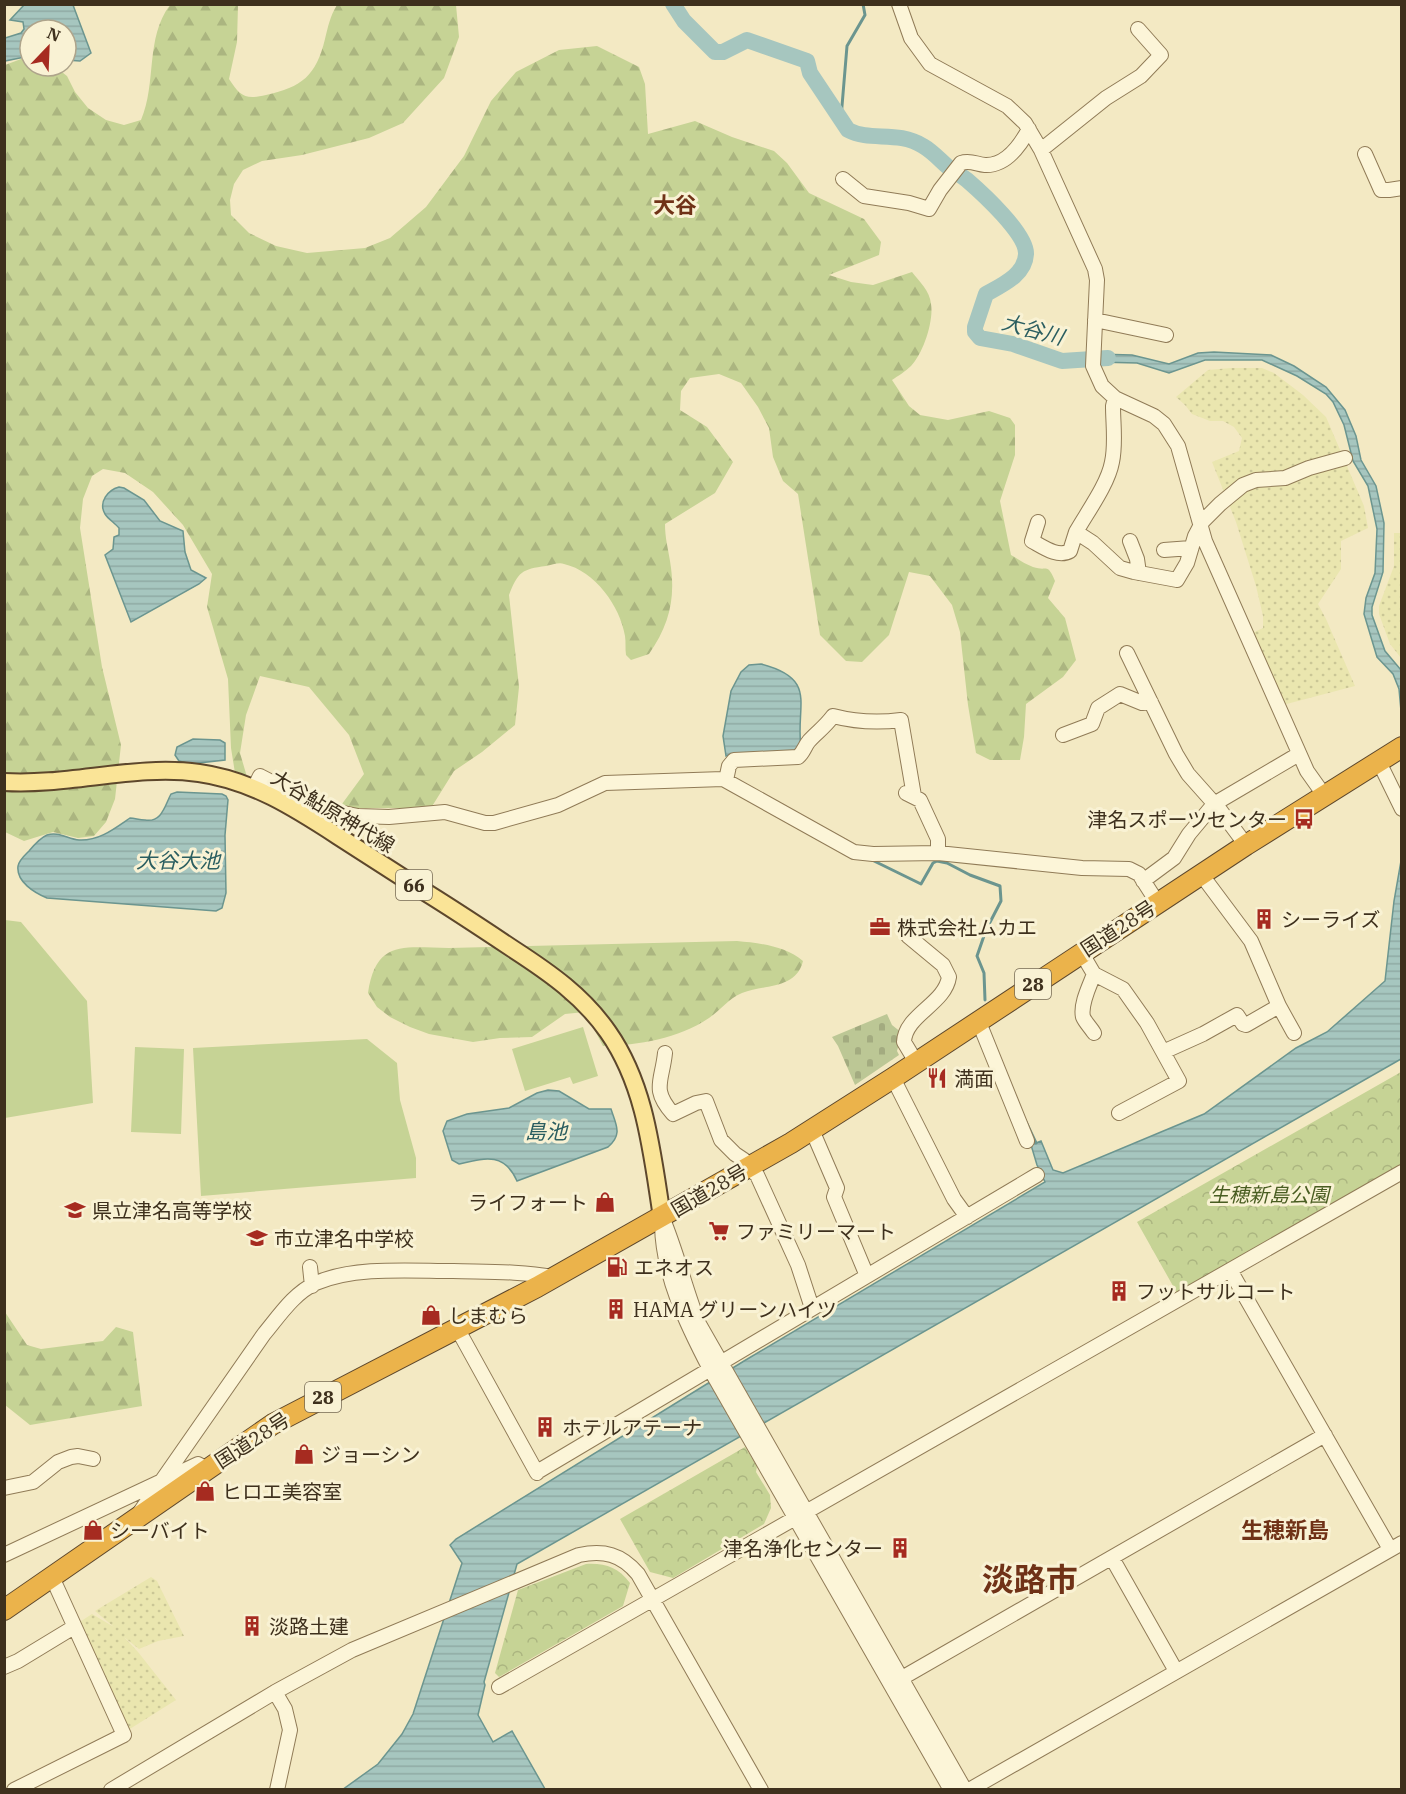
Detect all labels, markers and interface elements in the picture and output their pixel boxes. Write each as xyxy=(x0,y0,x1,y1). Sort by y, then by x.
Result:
north arrow xyxy=(18,18,78,78)
text: N xyxy=(44,23,64,46)
district label: 大谷 xyxy=(653,190,697,219)
water label: 大谷川 xyxy=(999,307,1069,351)
street label: 大谷鮎原神代線 xyxy=(266,763,400,859)
place label: 津名スポーツセンター xyxy=(1087,806,1287,833)
bus stop icon: 津名スポーツセンター xyxy=(1292,807,1316,831)
water label: 大谷大池 xyxy=(136,846,222,874)
road number: 66 xyxy=(396,870,432,900)
street label: 国道28号 xyxy=(1075,894,1161,962)
place label: シーライズ xyxy=(1281,906,1380,933)
building icon: シーライズ xyxy=(1252,907,1276,931)
place label: 株式会社ムカエ xyxy=(897,914,1037,941)
office icon: 株式会社ムカエ xyxy=(868,915,892,939)
road number: 28 xyxy=(1015,969,1051,999)
place label: 満面 xyxy=(954,1065,994,1092)
restaurant icon: 満面 xyxy=(925,1066,949,1090)
water label: 島池 xyxy=(525,1117,569,1145)
street label: 国道28号 xyxy=(666,1157,752,1223)
park label: 生穂新島公園 xyxy=(1209,1181,1332,1208)
place label: ライフォート xyxy=(468,1189,588,1216)
shop icon: ライフォート xyxy=(593,1190,617,1214)
place label: 県立津名高等学校 xyxy=(92,1197,252,1224)
school or university icon: 県立津名高等学校 xyxy=(63,1198,87,1222)
place label: ファミリーマート xyxy=(736,1218,896,1245)
supermarket icon: ファミリーマート xyxy=(707,1219,731,1243)
place label: 市立津名中学校 xyxy=(274,1225,414,1252)
school or university icon: 市立津名中学校 xyxy=(245,1226,269,1250)
place label: エネオス xyxy=(634,1254,714,1281)
fuel station icon: エネオス xyxy=(605,1255,629,1279)
place label: フットサルコート xyxy=(1136,1278,1296,1305)
building icon: フットサルコート xyxy=(1107,1279,1131,1303)
place label: HAMA グリーンハイツ xyxy=(633,1296,837,1323)
building icon: HAMA グリーンハイツ xyxy=(604,1297,628,1321)
place label: しまむら xyxy=(448,1302,528,1329)
shop icon: しまむら xyxy=(419,1303,443,1327)
road number: 28 xyxy=(305,1382,341,1412)
street label: 国道28号 xyxy=(209,1406,295,1474)
place label: ホテルアテーナ xyxy=(562,1414,702,1441)
building icon: ホテルアテーナ xyxy=(533,1415,557,1439)
place label: ジョーシン xyxy=(321,1441,421,1468)
shop icon: ジョーシン xyxy=(292,1442,316,1466)
place label: ヒロエ美容室 xyxy=(222,1478,342,1505)
shop icon: ヒロエ美容室 xyxy=(193,1479,217,1503)
district label: 生穂新島 xyxy=(1241,1515,1329,1544)
place label: シーバイト xyxy=(110,1517,210,1544)
shop icon: シーバイト xyxy=(81,1518,105,1542)
place label: 津名浄化センター xyxy=(723,1535,883,1562)
building icon: 津名浄化センター xyxy=(888,1536,912,1560)
district label: 淡路市 xyxy=(982,1558,1078,1600)
place label: 淡路土建 xyxy=(269,1613,349,1640)
building icon: 淡路土建 xyxy=(240,1614,264,1638)

